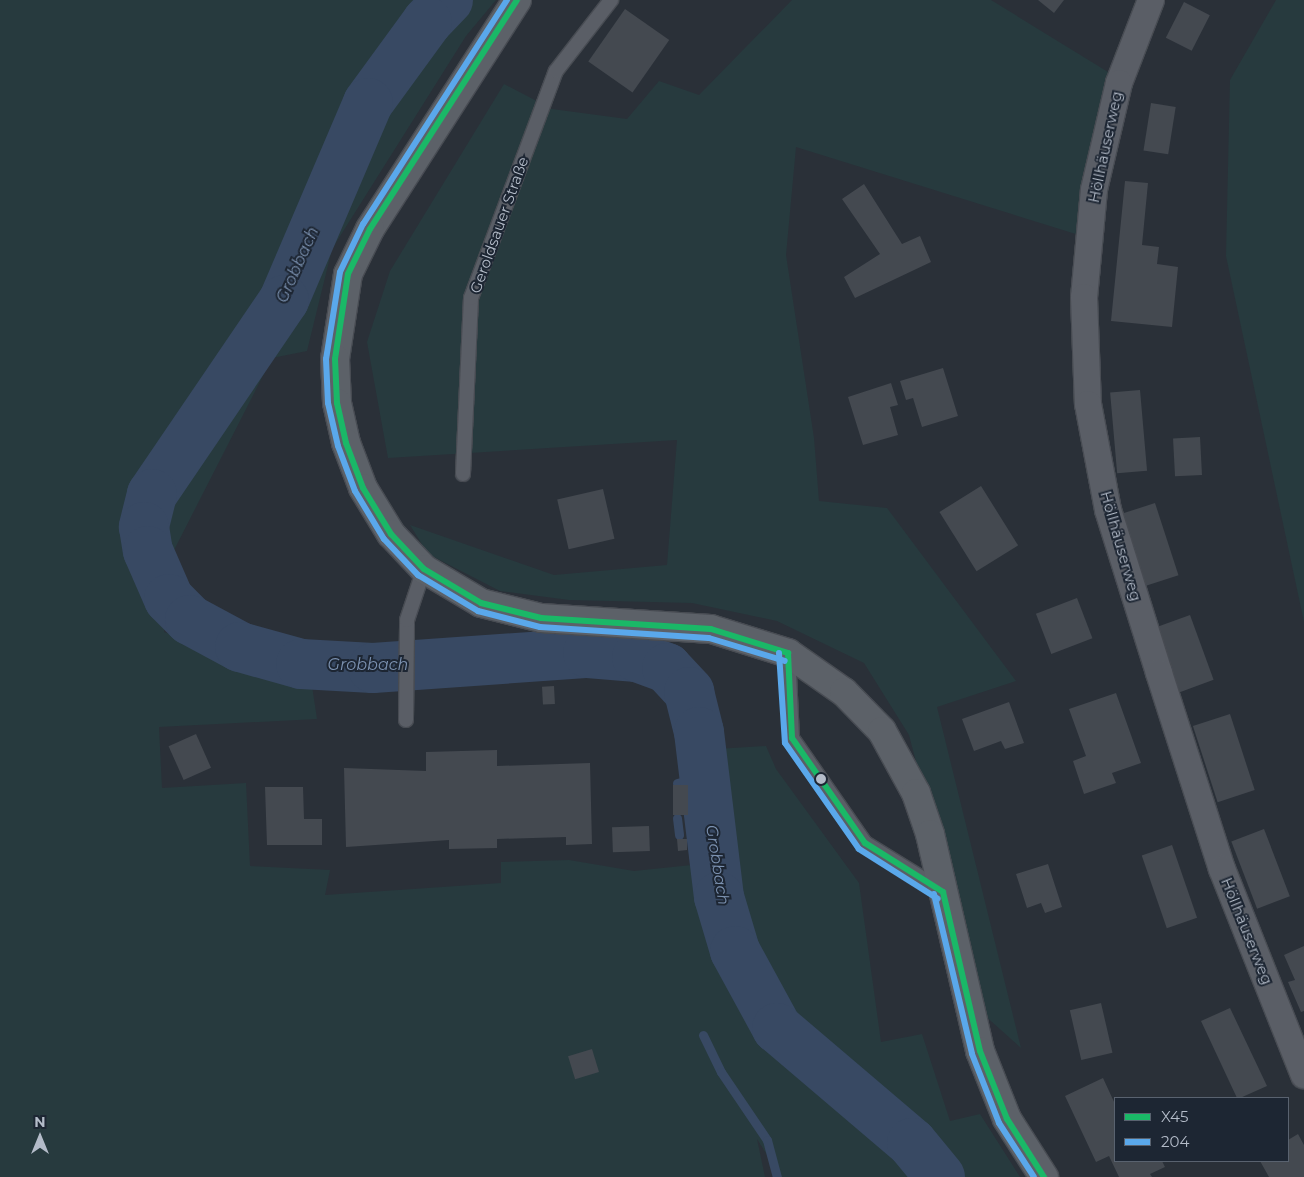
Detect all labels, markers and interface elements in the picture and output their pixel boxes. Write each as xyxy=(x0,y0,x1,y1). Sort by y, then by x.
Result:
street label: Höllhäuserweg xyxy=(1084,90,1126,204)
street label: Geroldsauer Straße xyxy=(466,154,532,296)
water label: Grobbach xyxy=(273,224,323,306)
street label: Höllhäuserweg xyxy=(1097,489,1145,603)
water label: Grobbach xyxy=(328,655,408,675)
unlabelled marker xyxy=(816,774,826,784)
water label: Grobbach xyxy=(701,824,733,906)
street label: Höllhäuserweg xyxy=(1217,875,1277,987)
legend xyxy=(1114,1097,1289,1162)
text: X45 xyxy=(1161,1107,1188,1126)
north arrow xyxy=(15,1112,65,1162)
text: N xyxy=(34,1113,46,1131)
text: 204 xyxy=(1161,1132,1189,1151)

